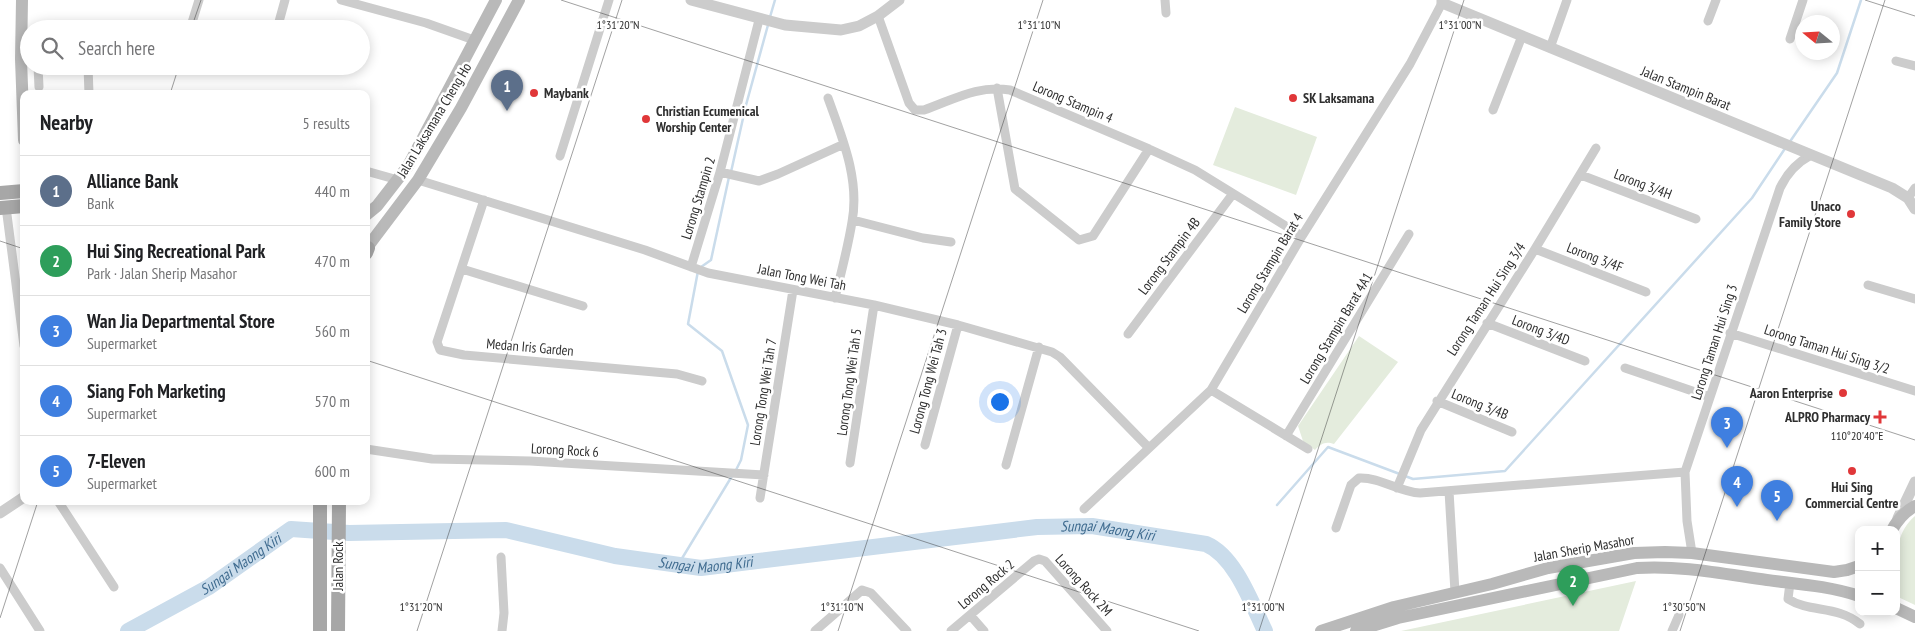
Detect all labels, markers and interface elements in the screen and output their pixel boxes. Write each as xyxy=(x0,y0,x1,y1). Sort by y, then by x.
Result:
north arrow xyxy=(1795,15,1840,60)
text: 1°31'20"N xyxy=(596,17,640,32)
text: 1°31'10"N xyxy=(1017,17,1061,32)
text: 1°31'00"N xyxy=(1438,17,1482,32)
search box xyxy=(20,20,370,75)
icon: search xyxy=(38,34,66,62)
text: Search here xyxy=(78,36,155,60)
street label: Jalan Laksamana Cheng Ho xyxy=(392,59,475,181)
street label: Jalan Stampin Barat xyxy=(1638,61,1734,114)
pin: 1 xyxy=(491,70,523,111)
street label: Lorong Stampin 4 xyxy=(1030,77,1116,127)
place label: Maybank xyxy=(544,84,589,102)
marker: Maybank xyxy=(528,87,540,99)
place label: SK Laksamana xyxy=(1303,89,1374,107)
marker: SK Laksamana xyxy=(1287,92,1299,104)
place label: Christian Ecumenical Worship Center xyxy=(655,102,760,136)
text: Nearby xyxy=(40,109,93,136)
text: 5 results xyxy=(303,113,350,133)
marker: Christian Ecumenical Worship Center xyxy=(640,113,652,125)
street label: Lorong Stampin 2 xyxy=(677,155,719,241)
street label: Lorong 3/4H xyxy=(1612,165,1674,203)
text: Alliance Bank xyxy=(87,169,178,193)
text: 1 xyxy=(52,181,60,201)
text: 440 m xyxy=(315,181,350,201)
text: Bank xyxy=(87,193,114,213)
place label: Unaco Family Store xyxy=(1779,197,1841,231)
marker: Unaco Family Store xyxy=(1845,208,1857,220)
street label: Lorong Stampin Barat 4 xyxy=(1233,209,1307,316)
street label: Lorong Stampin 4B xyxy=(1134,214,1204,298)
street label: Lorong 3/4F xyxy=(1564,238,1626,276)
text: Hui Sing Recreational Park xyxy=(87,239,265,263)
street label: Lorong Taman Hui Sing 3/4 xyxy=(1443,239,1530,359)
text: 2 xyxy=(52,251,60,271)
text: 470 m xyxy=(315,251,350,271)
street label: Jalan Tong Wei Tah xyxy=(755,259,848,294)
text: Park · Jalan Sherip Masahor xyxy=(87,263,237,283)
street label: Lorong Stampin Barat 4A1 xyxy=(1296,269,1376,387)
street label: Lorong Taman Hui Sing 3 xyxy=(1687,282,1741,402)
text: Wan Jia Departmental Store xyxy=(87,309,275,333)
street label: Lorong 3/4D xyxy=(1510,311,1572,349)
street label: Lorong Taman Hui Sing 3/2 xyxy=(1762,320,1892,378)
text: 3 xyxy=(52,321,60,341)
text: 560 m xyxy=(315,321,350,341)
street label: Lorong Tong Wei Tah 3 xyxy=(905,326,951,436)
street label: Lorong Tong Wei Tah 5 xyxy=(833,327,865,437)
text: Supermarket xyxy=(87,333,157,353)
street label: Medan Iris Garden xyxy=(486,334,574,360)
street label: Lorong Tong Wei Tah 7 xyxy=(746,337,780,447)
text: Siang Foh Marketing xyxy=(87,379,226,403)
street label: Lorong 3/4B xyxy=(1449,384,1511,424)
place label: Aaron Enterprise xyxy=(1749,384,1833,402)
marker: Aaron Enterprise xyxy=(1837,387,1849,399)
your location xyxy=(987,389,1013,415)
text: 4 xyxy=(52,391,60,411)
text: 570 m xyxy=(315,391,350,411)
text: Supermarket xyxy=(87,403,157,423)
pin: 3 xyxy=(1711,407,1743,448)
place label: ALPRO Pharmacy xyxy=(1784,408,1870,426)
marker: ALPRO Pharmacy xyxy=(1874,411,1886,423)
text: 110°20'40"E xyxy=(1831,428,1883,443)
street label: Lorong Rock 6 xyxy=(531,439,599,461)
text: 7-Eleven xyxy=(87,449,146,473)
text: 5 xyxy=(52,461,60,481)
text: 600 m xyxy=(315,461,350,481)
marker: Hui Sing Commercial Centre xyxy=(1846,465,1858,477)
pin: 4 xyxy=(1721,466,1753,507)
text: Supermarket xyxy=(87,473,157,493)
place label: Hui Sing Commercial Centre xyxy=(1805,478,1899,512)
pin: 5 xyxy=(1761,480,1793,521)
water label: Sungai Maong Kiri xyxy=(1060,516,1158,545)
map controls xyxy=(1855,526,1900,616)
button: + xyxy=(1855,526,1900,571)
water label: Sungai Maong Kiri xyxy=(197,528,286,599)
street label: Jalan Sherip Masahor xyxy=(1531,530,1636,566)
street label: Jalan Rock xyxy=(329,541,347,592)
street label: Lorong Rock 2M xyxy=(1052,550,1116,620)
water label: Sungai Maong Kiri xyxy=(657,552,755,577)
street label: Lorong Rock 2 xyxy=(954,555,1018,613)
pin: 2 xyxy=(1557,565,1589,606)
button: − xyxy=(1855,571,1900,616)
text: 1°31'20"N xyxy=(399,599,443,614)
text: 1°31'10"N xyxy=(820,599,864,614)
text: 1°31'00"N xyxy=(1241,599,1285,614)
text: 1°30'50"N xyxy=(1662,599,1706,614)

